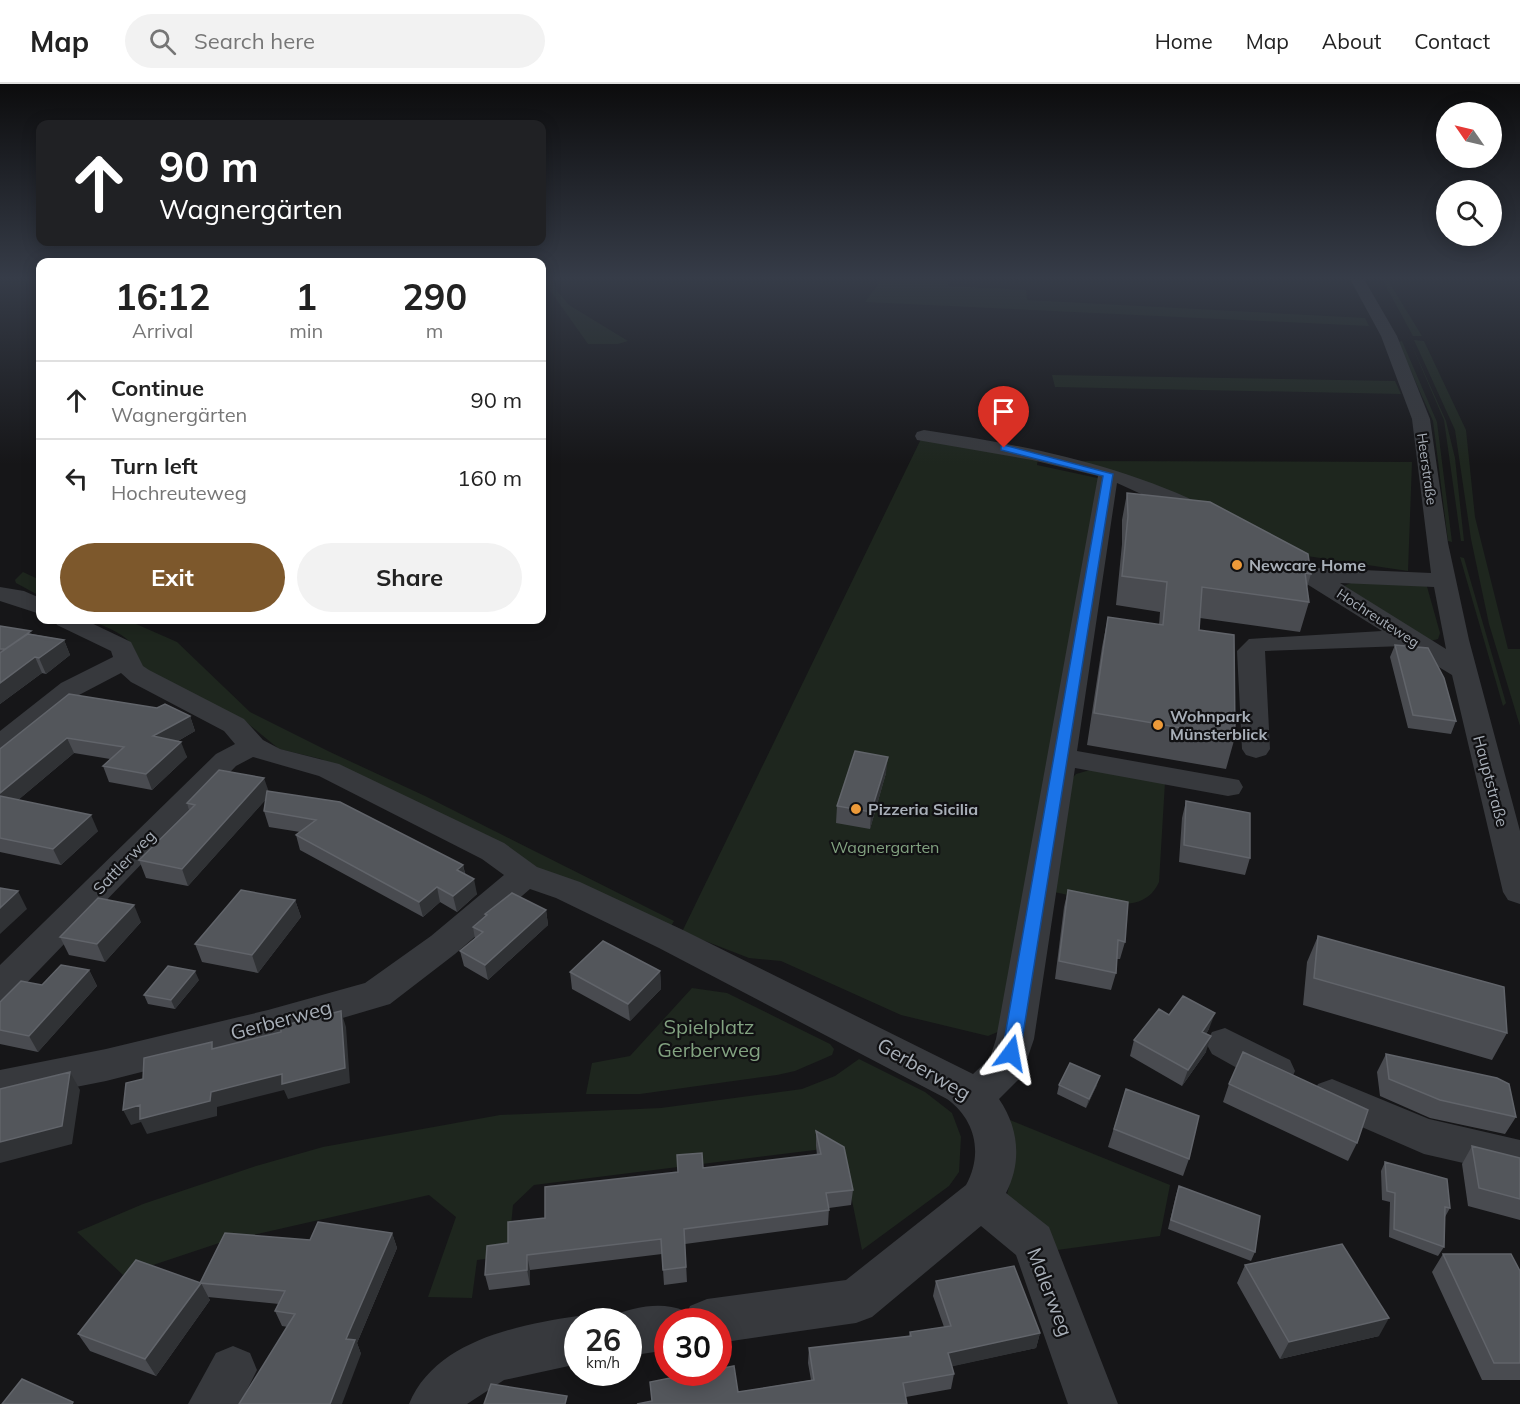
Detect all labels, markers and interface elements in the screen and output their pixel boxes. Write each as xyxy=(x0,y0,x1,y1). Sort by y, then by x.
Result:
search box xyxy=(125,14,545,68)
text: Map xyxy=(30,24,89,59)
icon: search xyxy=(146,25,179,58)
text: Search here xyxy=(194,27,315,55)
text: Home xyxy=(1155,28,1213,54)
text: Map xyxy=(1246,28,1289,54)
text: About xyxy=(1322,28,1381,54)
text: Contact xyxy=(1414,28,1490,54)
north arrow xyxy=(1436,102,1502,168)
map controls xyxy=(1436,102,1502,246)
text: 90 m xyxy=(159,140,259,193)
icon: ahead xyxy=(60,144,138,222)
button: search xyxy=(1436,180,1502,246)
text: Wagnergärten xyxy=(159,192,343,226)
text: 16:12 xyxy=(115,274,210,319)
text: 1 xyxy=(295,274,317,319)
text: 290 xyxy=(402,274,467,319)
text: Arrival xyxy=(132,318,193,343)
text: min xyxy=(289,318,323,343)
text: m xyxy=(426,318,443,343)
text: Continue xyxy=(111,374,204,402)
icon: ahead xyxy=(60,384,93,417)
text: 90 m xyxy=(471,386,522,414)
pin xyxy=(978,386,1029,448)
icon: arrive xyxy=(987,395,1020,428)
text: Wagnergärten xyxy=(111,402,247,427)
street label: Heerstraße xyxy=(1413,432,1441,506)
text: Turn left xyxy=(111,452,198,480)
icon: left xyxy=(60,462,93,495)
text: 160 m xyxy=(457,464,522,492)
text: Hochreuteweg xyxy=(111,480,247,505)
button: Exit xyxy=(60,543,285,612)
button: Share xyxy=(297,543,522,612)
place label: Newcare Home xyxy=(1249,555,1366,575)
marker: Newcare Home xyxy=(1230,558,1244,572)
street label: Hochreuteweg xyxy=(1333,585,1423,651)
place label: Wohnpark Münsterblick xyxy=(1170,706,1268,744)
marker: Wohnpark Münsterblick xyxy=(1151,718,1165,732)
street label: Hauptstraße xyxy=(1469,733,1513,829)
place label: Pizzeria Sicilia xyxy=(868,799,978,819)
marker: Pizzeria Sicilia xyxy=(849,802,863,816)
street label: Sattlerweg xyxy=(88,826,160,898)
park label: Wagnergarten xyxy=(831,837,940,857)
street label: Gerberweg xyxy=(228,994,334,1045)
park label: Spielplatz Gerberweg xyxy=(657,1014,761,1062)
position arrow xyxy=(979,1021,1043,1085)
street label: Gerberweg xyxy=(873,1032,975,1105)
street label: Malerweg xyxy=(1022,1244,1079,1340)
speed limit sign: 30 xyxy=(654,1308,732,1386)
text: 26 xyxy=(585,1321,621,1359)
text: km/h xyxy=(586,1353,620,1372)

